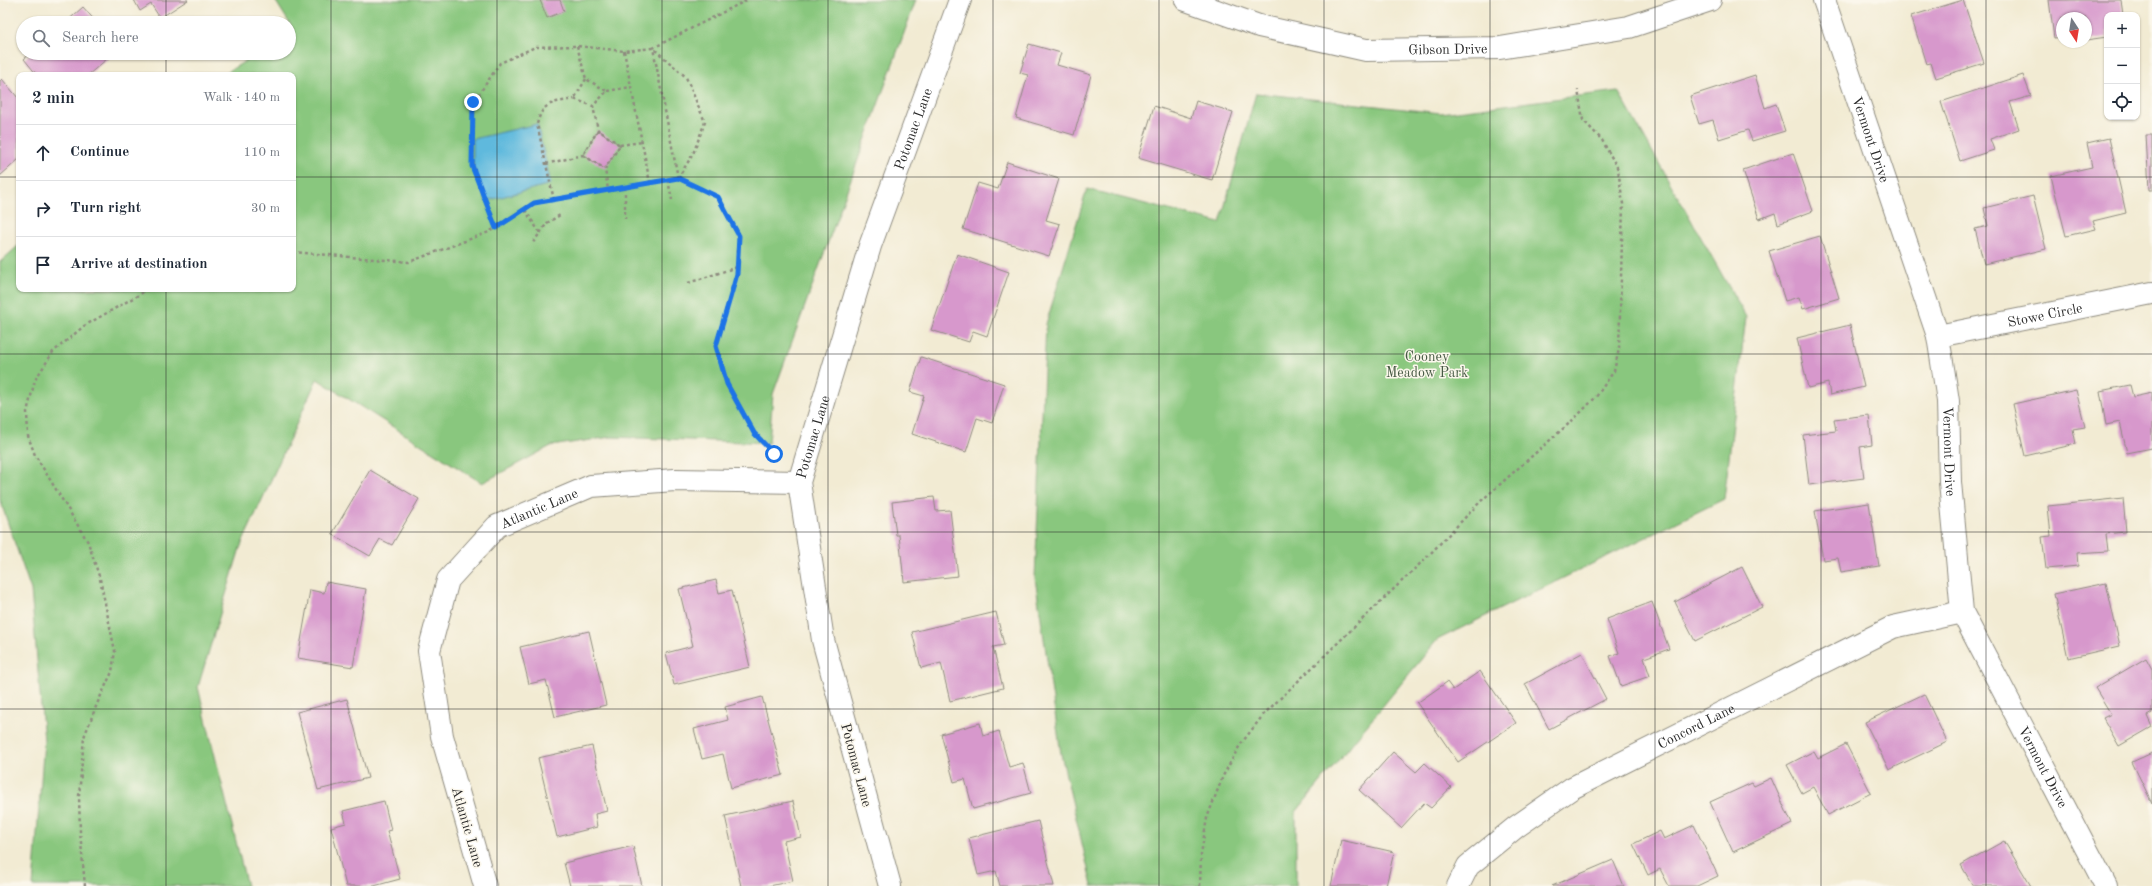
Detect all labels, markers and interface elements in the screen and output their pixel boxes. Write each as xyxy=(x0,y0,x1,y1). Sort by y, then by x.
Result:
north arrow xyxy=(2056,12,2092,48)
map controls xyxy=(2104,12,2140,120)
button: + xyxy=(2104,12,2140,48)
search box xyxy=(16,16,296,60)
icon: search xyxy=(30,27,52,49)
text: Search here xyxy=(62,31,139,46)
street label: Gibson Drive xyxy=(1408,42,1488,57)
button: − xyxy=(2104,48,2140,84)
button: locate xyxy=(2104,84,2140,120)
street label: Potomac Lane xyxy=(892,86,935,172)
text: 2 min xyxy=(32,90,75,107)
text: Walk · 140 m xyxy=(203,91,280,104)
route end xyxy=(464,93,482,111)
street label: Vermont Drive xyxy=(1849,95,1891,184)
icon: ahead xyxy=(32,142,54,164)
text: Continue xyxy=(70,145,129,160)
text: 110 m xyxy=(243,146,280,159)
icon: right xyxy=(32,198,54,220)
text: Turn right xyxy=(70,201,141,216)
text: 30 m xyxy=(251,202,280,215)
icon: arrive xyxy=(32,254,54,276)
text: Arrive at destination xyxy=(70,257,208,272)
street label: Stowe Circle xyxy=(2006,301,2084,330)
park label: Cooney Meadow Park xyxy=(1386,350,1468,380)
street label: Potomac Lane xyxy=(794,394,833,480)
street label: Vermont Drive xyxy=(1940,406,1957,497)
route start xyxy=(765,445,783,463)
street label: Atlantic Lane xyxy=(498,486,580,532)
street label: Concord Lane xyxy=(1655,702,1737,752)
street label: Potomac Lane xyxy=(838,722,874,809)
street label: Vermont Drive xyxy=(2015,724,2070,810)
street label: Atlantic Lane xyxy=(449,786,485,869)

